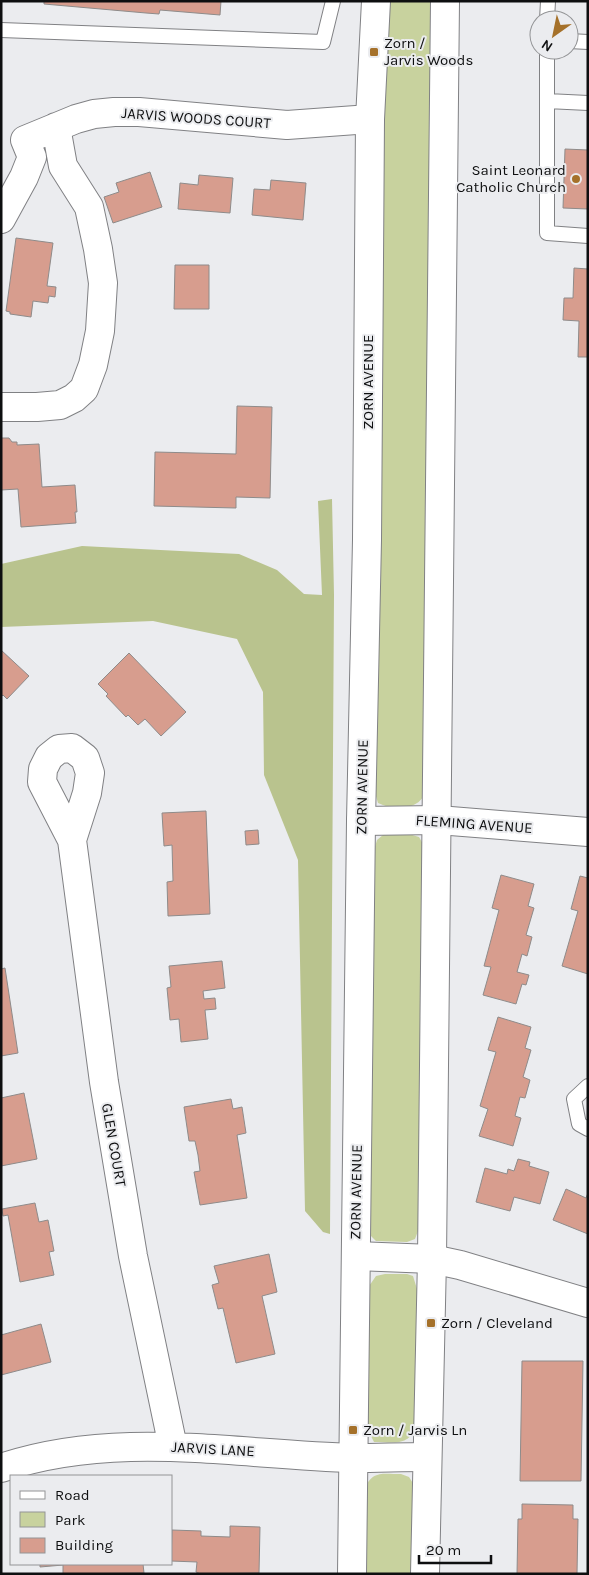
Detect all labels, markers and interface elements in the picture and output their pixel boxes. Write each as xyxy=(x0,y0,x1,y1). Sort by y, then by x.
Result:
north arrow xyxy=(529,10,579,60)
place label: Zorn / Jarvis Woods xyxy=(384,34,473,69)
text: N xyxy=(538,36,556,55)
marker: Zorn / Jarvis Woods xyxy=(368,46,380,58)
street label: JARVIS WOODS COURT xyxy=(121,104,272,132)
place label: Saint Leonard Catholic Church xyxy=(456,161,566,196)
marker: Saint Leonard Catholic Church xyxy=(570,173,582,185)
street label: ZORN AVENUE xyxy=(359,334,377,430)
street label: ZORN AVENUE xyxy=(352,739,372,835)
street label: FLEMING AVENUE xyxy=(415,811,533,837)
street label: GLEN COURT xyxy=(98,1102,130,1189)
street label: ZORN AVENUE xyxy=(346,1144,366,1240)
place label: Zorn / Cleveland xyxy=(441,1314,553,1332)
marker: Zorn / Cleveland xyxy=(425,1317,437,1329)
place label: Zorn / Jarvis Ln xyxy=(363,1421,467,1439)
marker: Zorn / Jarvis Ln xyxy=(347,1424,359,1436)
street label: JARVIS LANE xyxy=(171,1438,255,1460)
legend xyxy=(10,1475,172,1565)
text: Road xyxy=(55,1486,90,1504)
text: Park xyxy=(55,1511,85,1529)
scale bar xyxy=(419,1532,492,1564)
text: Building xyxy=(55,1536,113,1554)
text: 20 m xyxy=(426,1541,461,1559)

